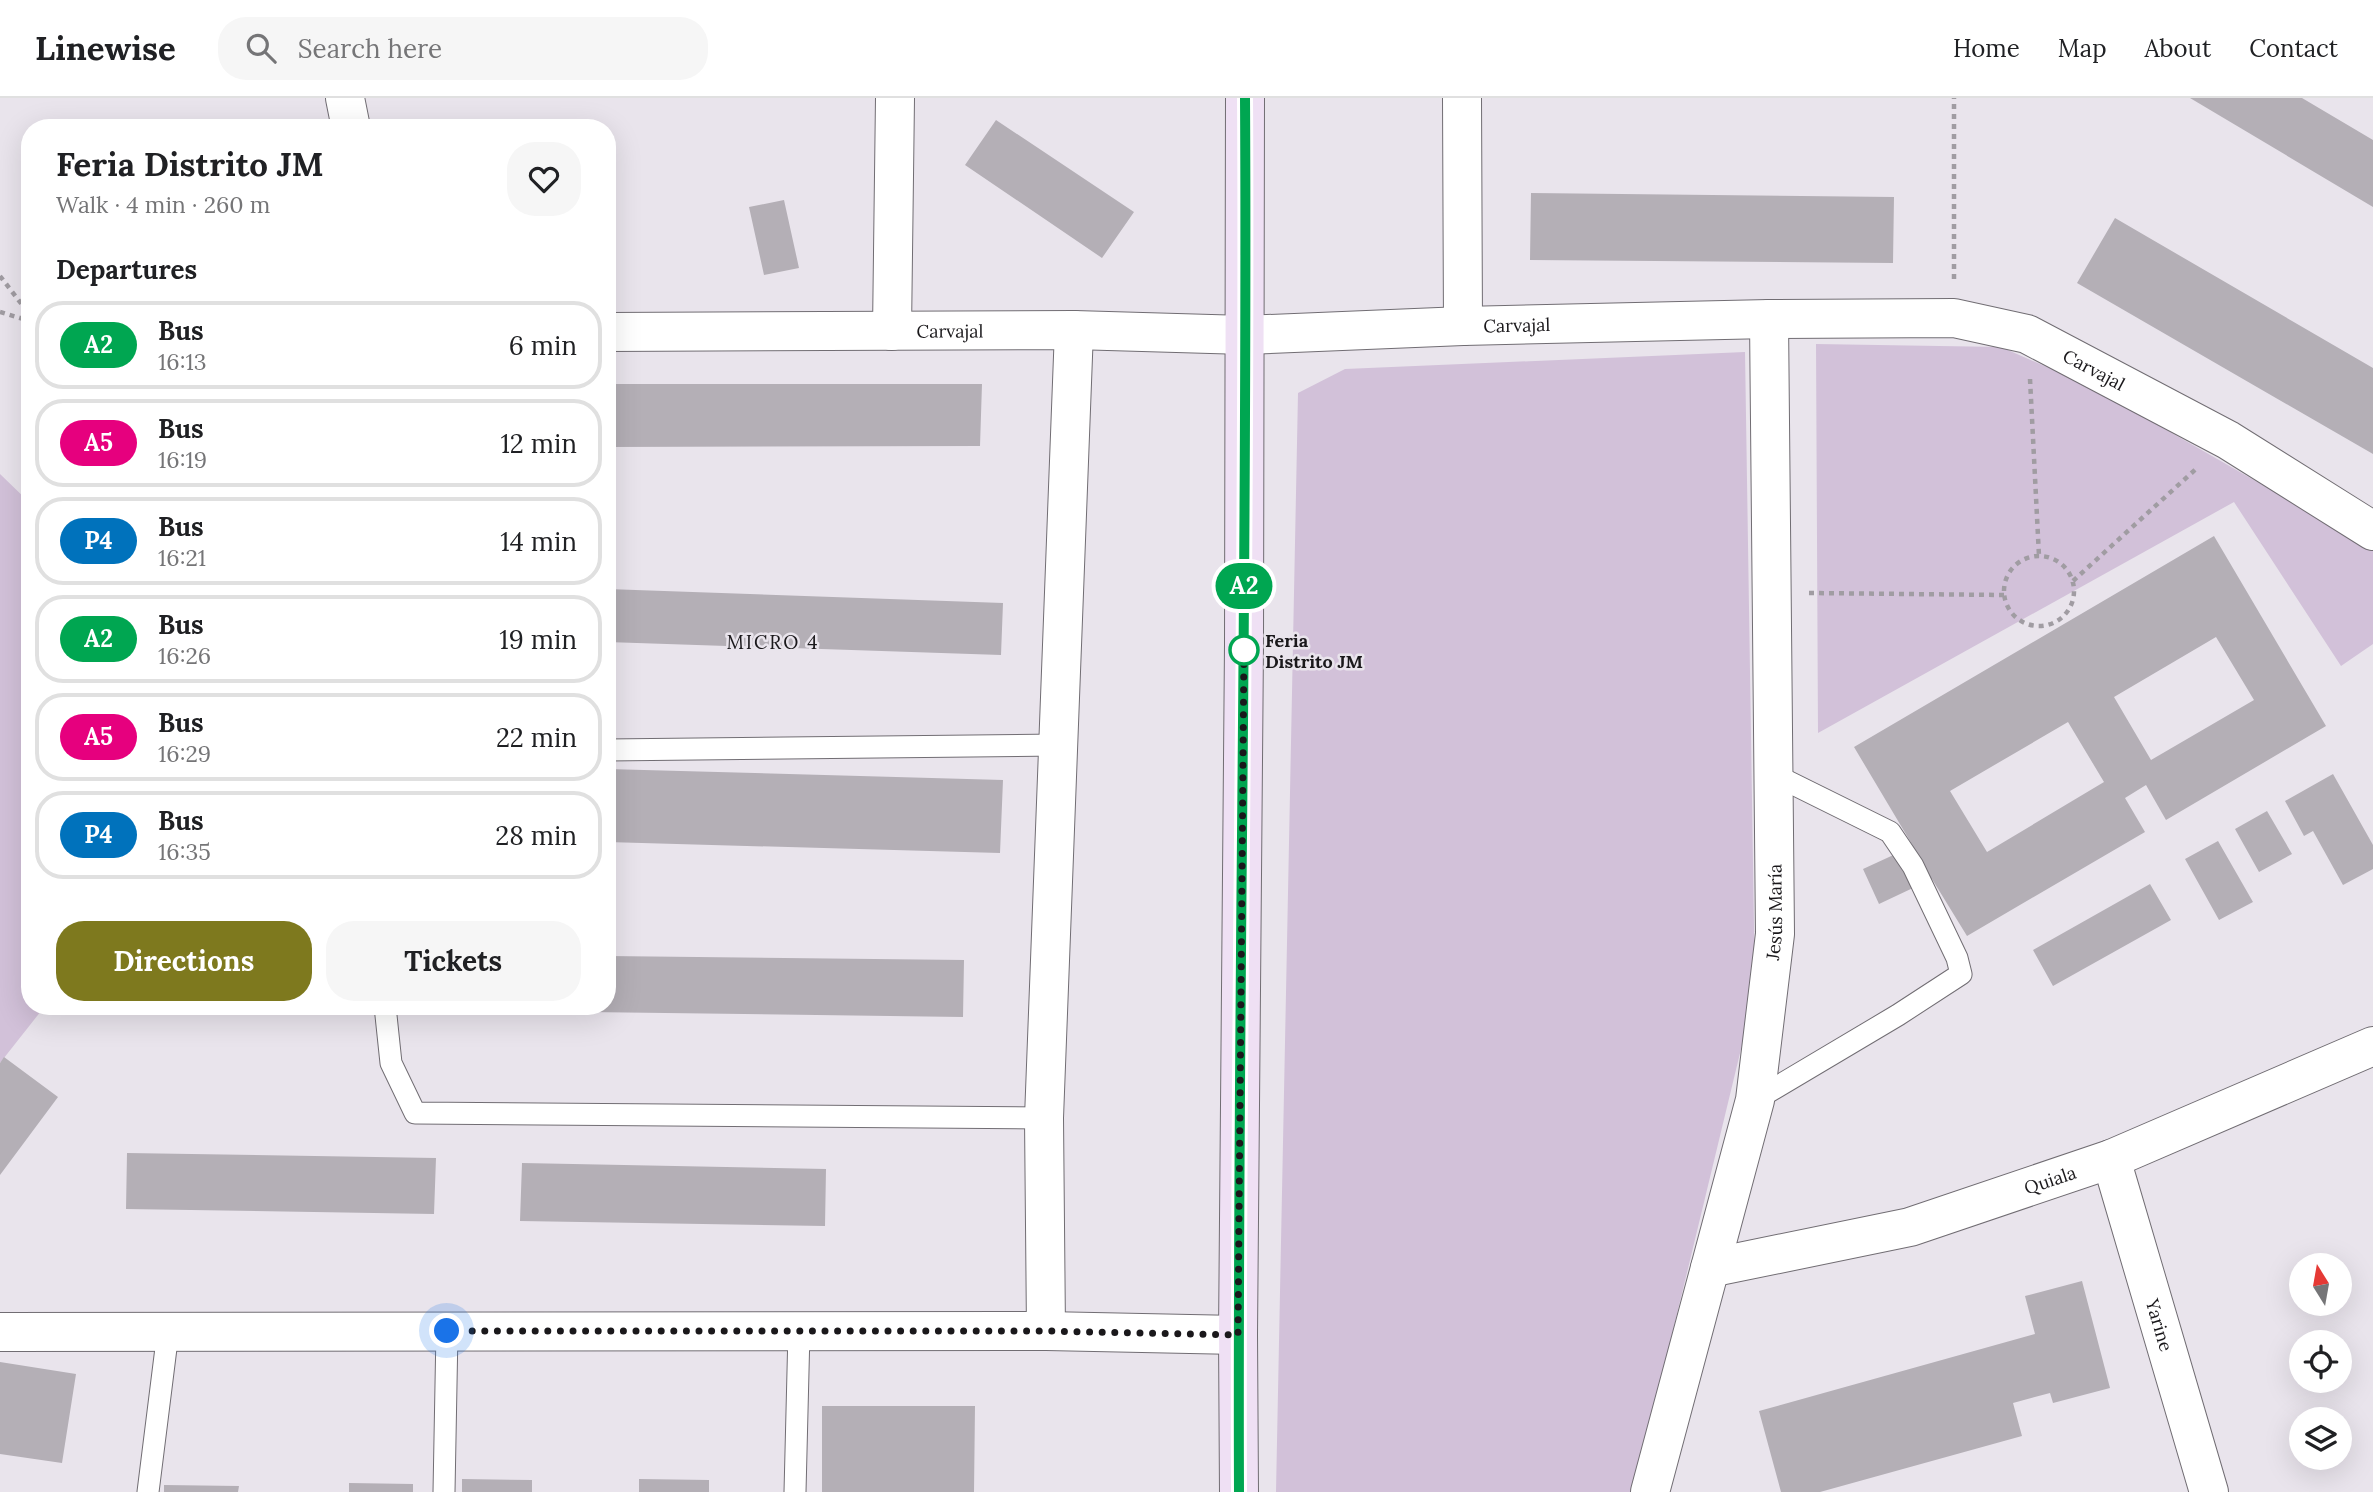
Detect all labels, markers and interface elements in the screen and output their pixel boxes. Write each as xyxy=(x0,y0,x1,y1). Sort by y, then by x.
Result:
search box xyxy=(218,17,708,80)
text: Linewise xyxy=(35,27,176,69)
icon: search xyxy=(242,29,280,67)
text: Search here xyxy=(298,32,442,65)
text: Home xyxy=(1953,33,2020,64)
text: Map xyxy=(2058,33,2107,64)
text: About xyxy=(2145,33,2211,64)
text: Contact xyxy=(2249,33,2338,64)
button: heart xyxy=(507,142,581,216)
text: Feria Distrito JM xyxy=(56,143,324,185)
text: Walk · 4 min · 260 m xyxy=(56,190,270,219)
text: Departures xyxy=(56,253,197,286)
street label: Carvajal xyxy=(1483,313,1551,337)
text: Bus xyxy=(158,314,204,347)
street label: Carvajal xyxy=(916,319,984,342)
text: A2 xyxy=(84,329,113,360)
text: 6 min xyxy=(509,329,577,362)
street label: Carvajal xyxy=(2059,344,2129,395)
text: 16:13 xyxy=(158,347,207,376)
text: Bus xyxy=(158,412,204,445)
text: A5 xyxy=(84,427,113,458)
text: 12 min xyxy=(500,427,577,460)
text: 16:19 xyxy=(158,445,207,474)
text: Bus xyxy=(158,510,204,543)
text: P4 xyxy=(84,525,113,556)
text: 14 min xyxy=(500,525,577,558)
text: 16:21 xyxy=(158,543,206,572)
line badge: A2 xyxy=(1212,563,1276,609)
text: A2 xyxy=(1229,570,1259,601)
text: Bus xyxy=(158,608,204,641)
text: A2 xyxy=(84,623,113,654)
text: 19 min xyxy=(499,623,577,656)
place label: Feria Distrito JM xyxy=(1265,629,1363,673)
district label: MICRO 4 xyxy=(726,630,820,654)
marker: Feria Distrito JM xyxy=(1229,635,1259,665)
text: 16:26 xyxy=(158,641,211,670)
text: Bus xyxy=(158,706,204,739)
text: A5 xyxy=(84,721,113,752)
text: 22 min xyxy=(496,721,577,754)
text: 16:29 xyxy=(158,739,211,768)
text: Bus xyxy=(158,804,204,837)
text: P4 xyxy=(84,819,113,850)
text: 28 min xyxy=(495,819,577,852)
text: 16:35 xyxy=(158,837,211,866)
street label: Jesús María xyxy=(1760,864,1787,962)
button: Directions xyxy=(56,921,312,1001)
button: Tickets xyxy=(326,921,581,1001)
street label: Quiala xyxy=(2021,1160,2079,1199)
north arrow xyxy=(2289,1253,2352,1316)
map controls xyxy=(2289,1253,2352,1470)
street label: Yarine xyxy=(2141,1295,2178,1354)
your location xyxy=(429,1313,464,1348)
button: locate xyxy=(2289,1330,2352,1393)
button: layers xyxy=(2289,1407,2352,1470)

